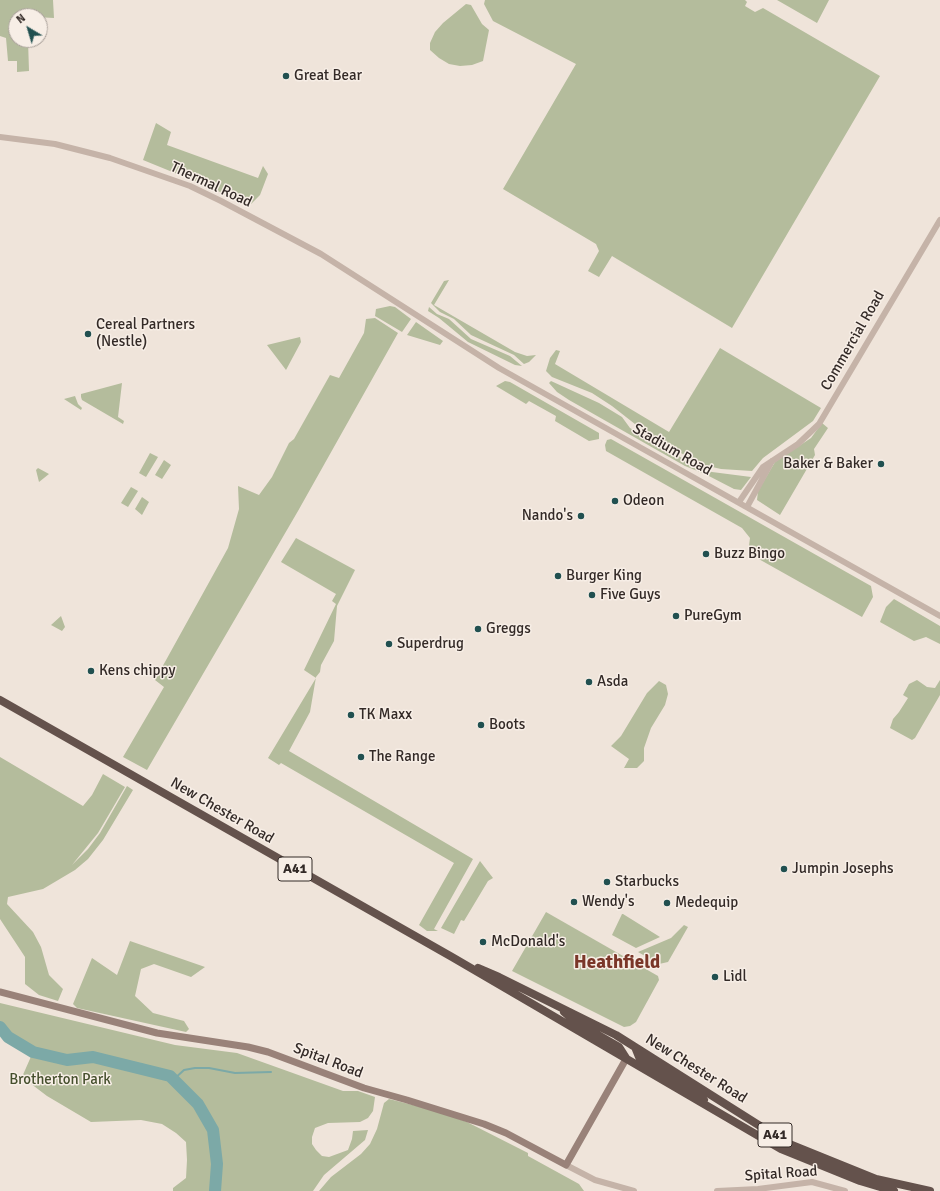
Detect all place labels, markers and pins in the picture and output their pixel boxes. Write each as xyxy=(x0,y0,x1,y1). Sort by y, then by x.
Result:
place label: Great Bear xyxy=(294,67,362,85)
marker: Great Bear xyxy=(281,71,291,81)
place label: Cereal Partners (Nestle) xyxy=(96,316,195,351)
marker: Cereal Partners (Nestle) xyxy=(83,329,93,339)
place label: Baker & Baker xyxy=(783,455,873,473)
marker: Baker & Baker xyxy=(876,459,886,469)
place label: Odeon xyxy=(623,492,664,510)
marker: Odeon xyxy=(610,496,620,506)
place label: Nando's xyxy=(522,507,573,525)
marker: Nando's xyxy=(576,511,586,521)
place label: Buzz Bingo xyxy=(714,545,785,563)
marker: Buzz Bingo xyxy=(701,549,711,559)
place label: Burger King xyxy=(566,567,642,585)
marker: Burger King xyxy=(553,571,563,581)
place label: Five Guys xyxy=(600,586,661,604)
marker: Five Guys xyxy=(587,590,597,600)
place label: PureGym xyxy=(684,607,742,625)
marker: PureGym xyxy=(671,611,681,621)
place label: Greggs xyxy=(486,620,531,638)
marker: Greggs xyxy=(473,624,483,634)
place label: Superdrug xyxy=(397,635,464,653)
marker: Superdrug xyxy=(384,639,394,649)
place label: Kens chippy xyxy=(99,662,175,680)
marker: Kens chippy xyxy=(86,666,96,676)
place label: Asda xyxy=(597,673,628,691)
marker: Asda xyxy=(584,677,594,687)
place label: TK Maxx xyxy=(359,706,412,724)
marker: TK Maxx xyxy=(346,710,356,720)
place label: Boots xyxy=(489,716,525,734)
marker: Boots xyxy=(476,720,486,730)
place label: The Range xyxy=(369,748,435,766)
marker: The Range xyxy=(356,752,366,762)
place label: Jumpin Josephs xyxy=(792,860,894,878)
marker: Jumpin Josephs xyxy=(779,864,789,874)
place label: Starbucks xyxy=(615,873,679,891)
marker: Starbucks xyxy=(602,877,612,887)
place label: Wendy's xyxy=(582,893,634,911)
place label: Medequip xyxy=(675,894,738,912)
marker: Wendy's xyxy=(569,897,579,907)
marker: Medequip xyxy=(662,898,672,908)
place label: McDonald's xyxy=(491,933,565,951)
marker: McDonald's xyxy=(478,937,488,947)
place label: Lidl xyxy=(723,968,747,986)
marker: Lidl xyxy=(710,972,720,982)

